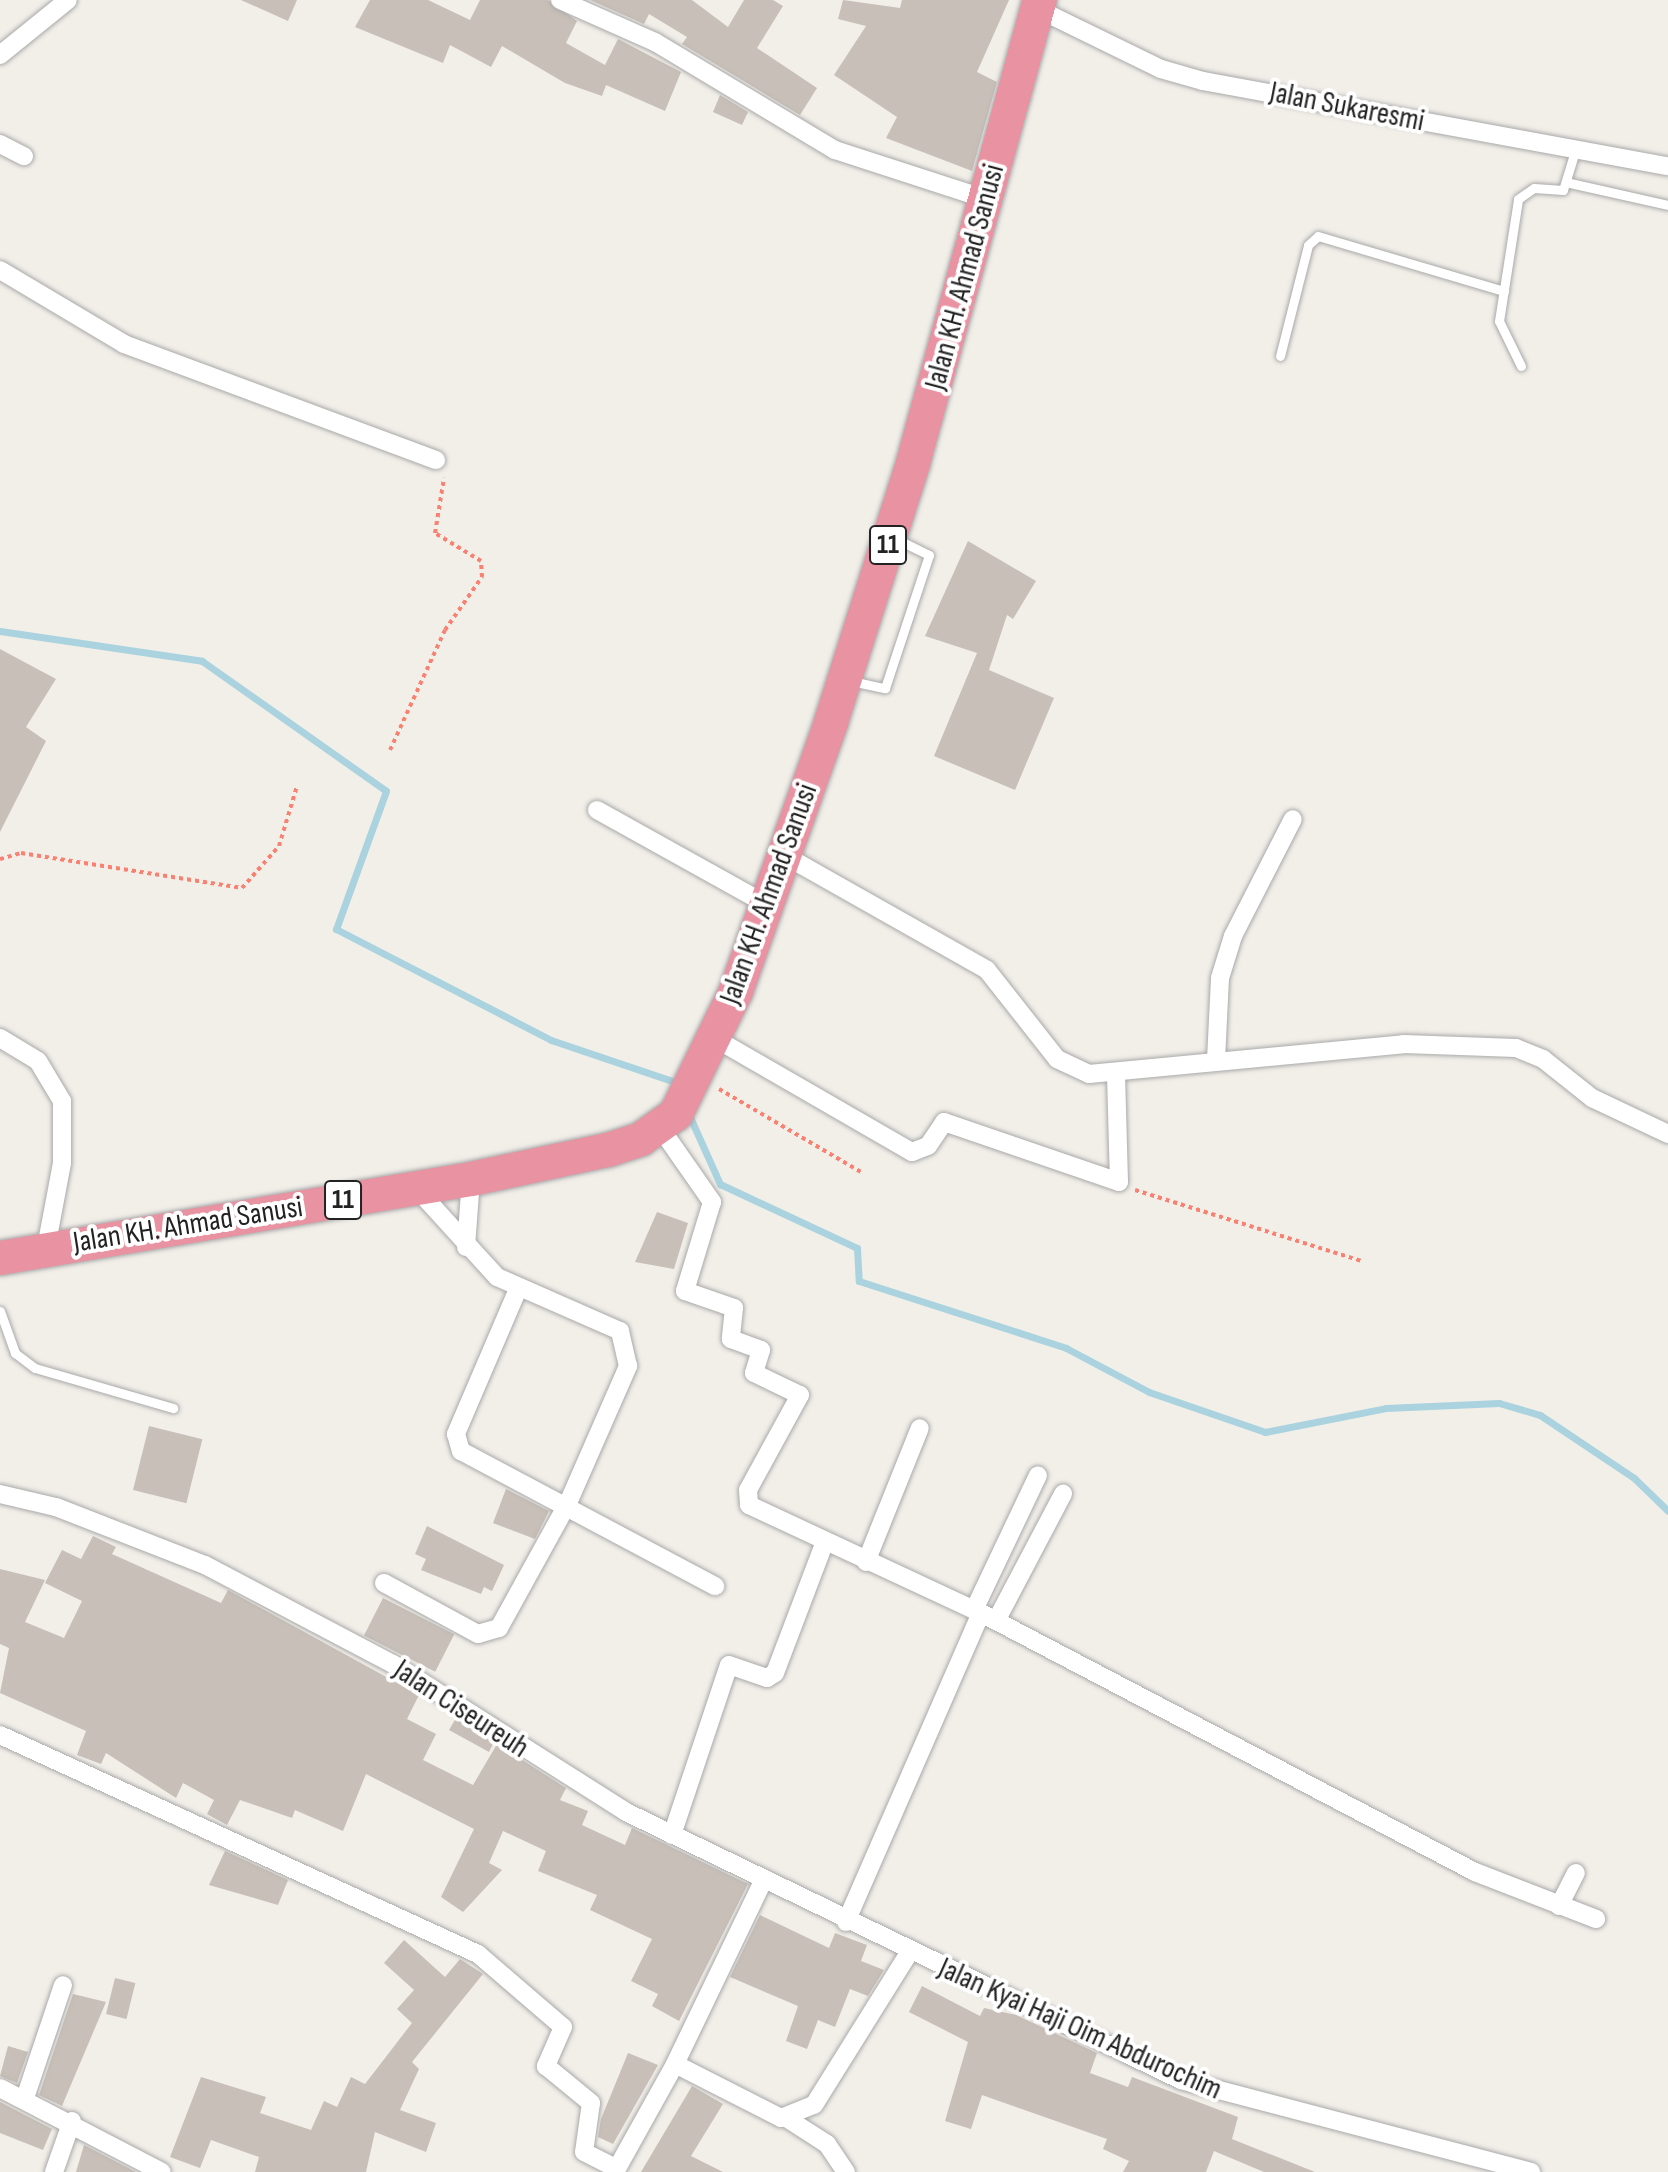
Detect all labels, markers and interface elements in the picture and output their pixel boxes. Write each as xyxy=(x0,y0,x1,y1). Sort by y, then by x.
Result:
street label: Jalan Sukaresmi xyxy=(1267,74,1427,140)
street label: Jalan KH. Ahmad Sanusi xyxy=(918,160,1012,394)
road number: 11 xyxy=(868,521,908,569)
street label: Jalan KH. Ahmad Sanusi xyxy=(712,779,826,1009)
road number: 11 xyxy=(323,1176,363,1224)
street label: Jalan KH. Ahmad Sanusi xyxy=(71,1189,305,1261)
street label: Jalan Ciseureuh xyxy=(387,1652,535,1766)
street label: Jalan Kyai Haji Oim Abdurochim xyxy=(933,1950,1227,2108)

